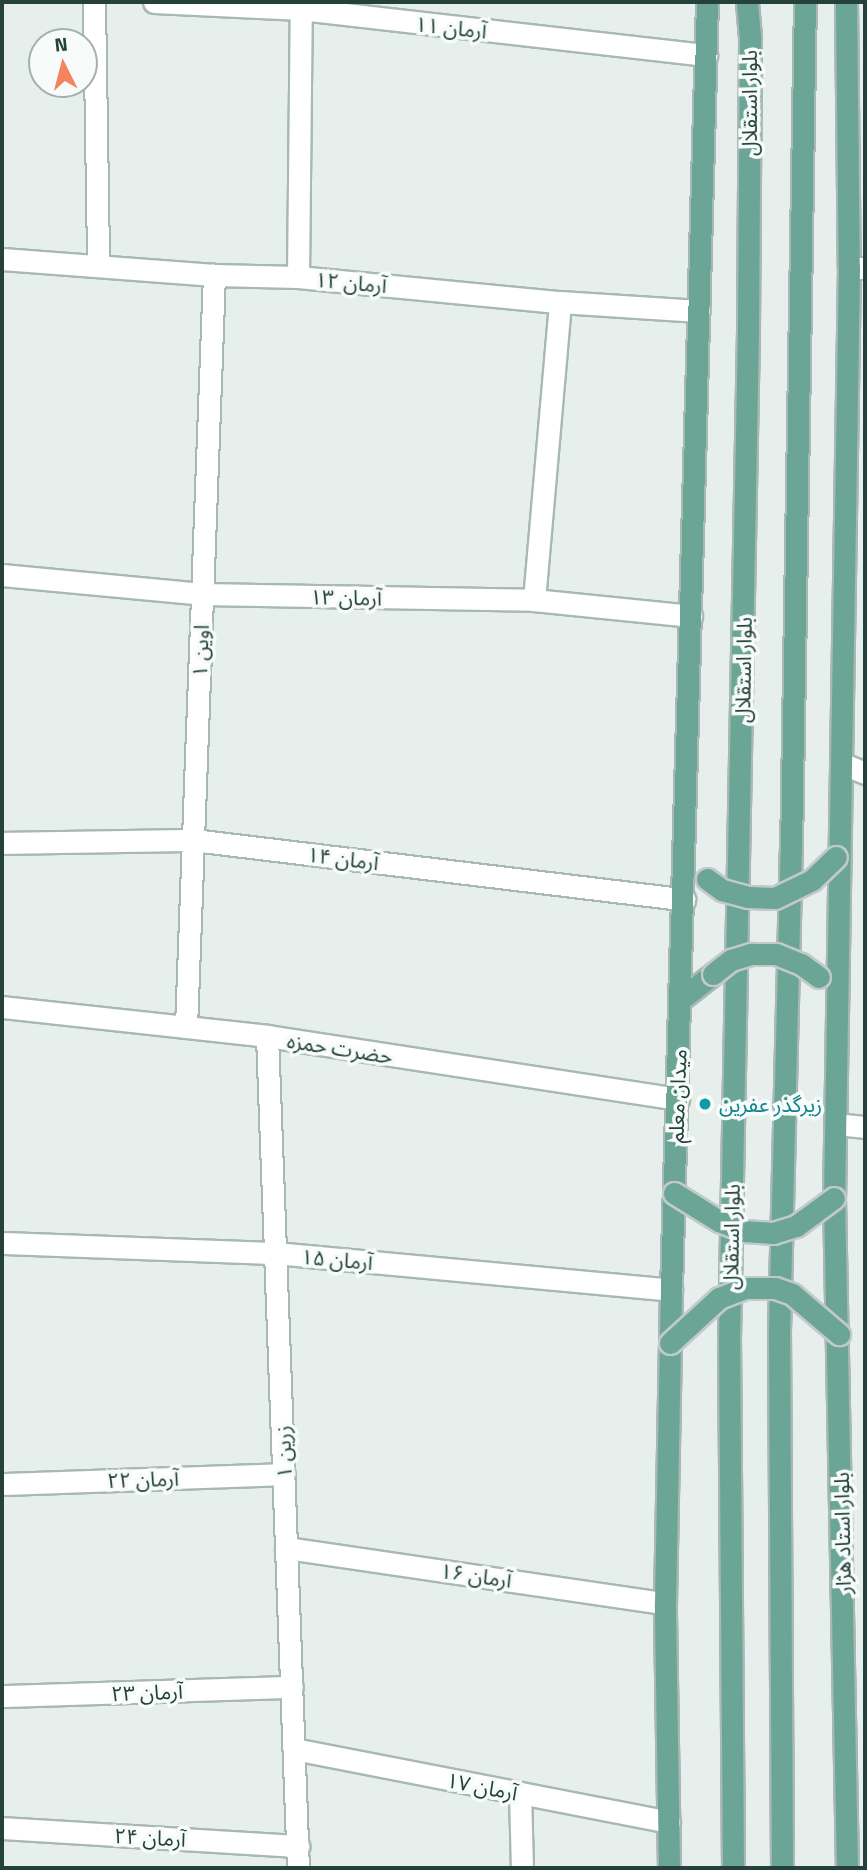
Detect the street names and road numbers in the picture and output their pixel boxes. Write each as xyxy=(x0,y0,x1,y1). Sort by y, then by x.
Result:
street label: آرمان ۱۱ xyxy=(414,11,488,43)
street label: بلوار استقلال xyxy=(736,50,762,156)
street label: آرمان ۱۲ xyxy=(314,266,388,298)
street label: آرمان ۱۳ xyxy=(310,584,382,610)
street label: بلوار استقلال xyxy=(729,617,757,723)
street label: اوین ۱ xyxy=(186,624,214,678)
street label: آرمان ۱۴ xyxy=(306,841,380,875)
street label: حضرت حمزه xyxy=(285,1027,395,1069)
street label: میدان معلم xyxy=(663,1049,691,1143)
street label: بلوار استقلال xyxy=(717,1184,745,1290)
street label: آرمان ۱۵ xyxy=(300,1243,374,1275)
street label: زرین ۱ xyxy=(269,1425,297,1479)
street label: آرمان ۲۲ xyxy=(107,1465,179,1493)
street label: بلوار استاد هژار xyxy=(828,1472,856,1594)
street label: آرمان ۱۶ xyxy=(439,1558,513,1592)
street label: آرمان ۲۳ xyxy=(111,1678,183,1706)
street label: آرمان ۱۷ xyxy=(444,1767,520,1805)
street label: آرمان ۲۴ xyxy=(113,1823,187,1851)

